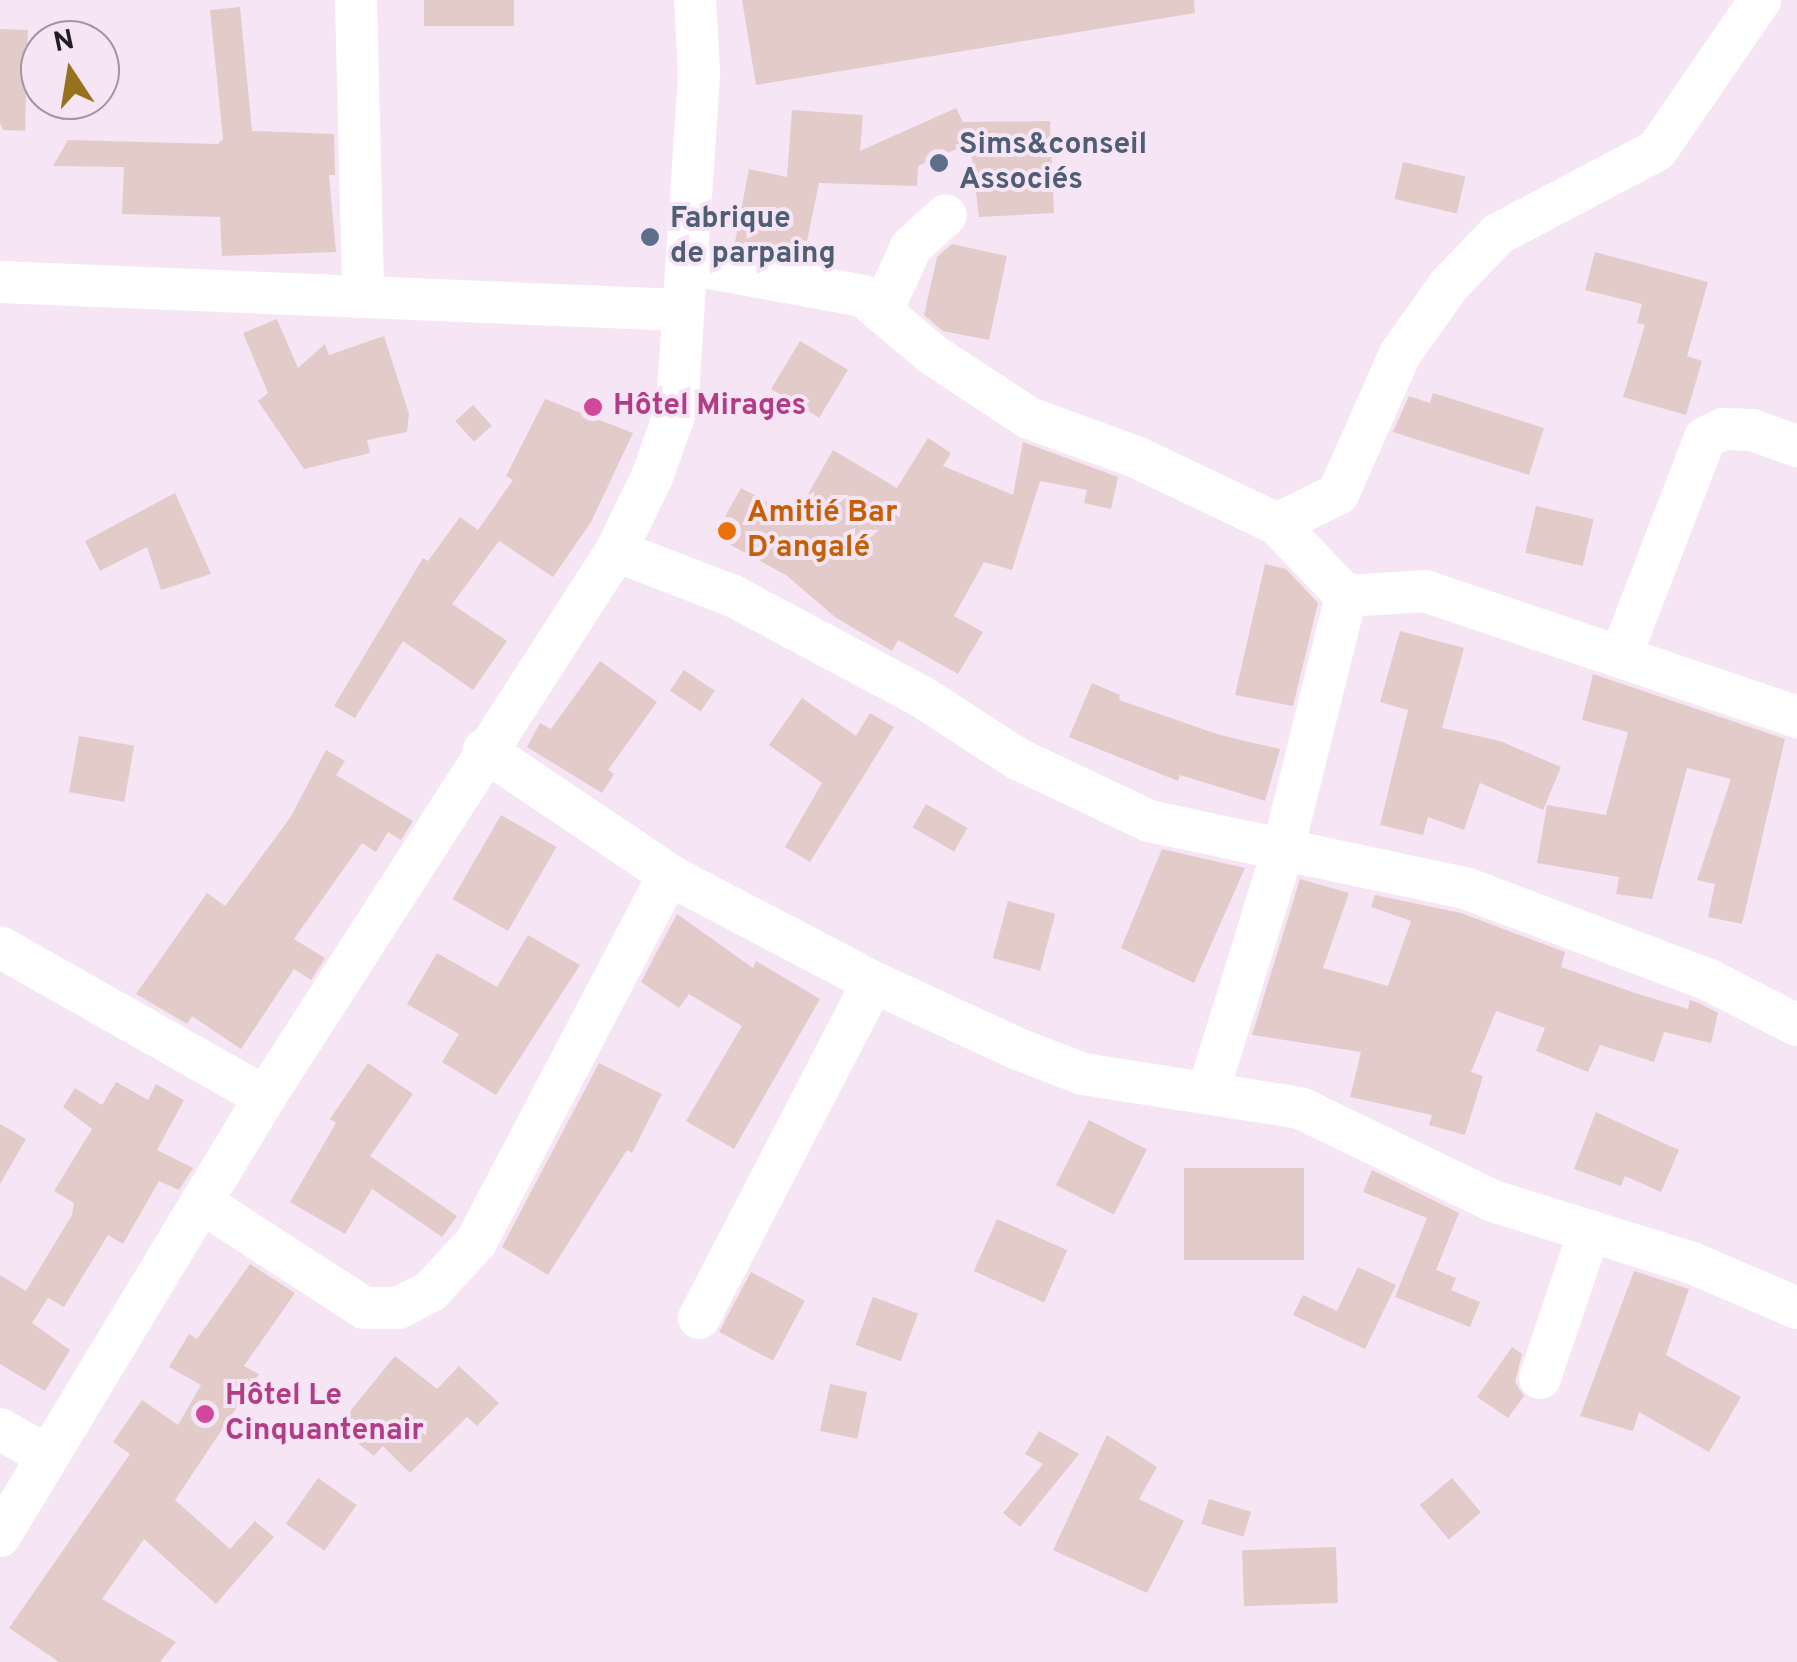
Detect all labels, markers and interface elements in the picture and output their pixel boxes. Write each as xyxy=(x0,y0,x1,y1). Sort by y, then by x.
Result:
north arrow xyxy=(20,20,120,120)
text: N xyxy=(51,23,78,62)
place label: Sims&conseil Associés xyxy=(959,128,1147,198)
marker: Sims&conseil Associés xyxy=(928,152,950,174)
place label: Fabrique de parpaing xyxy=(670,202,836,272)
marker: Fabrique de parpaing xyxy=(639,226,661,248)
place label: Hôtel Mirages xyxy=(613,389,806,425)
marker: Hôtel Mirages xyxy=(582,396,604,418)
place label: Amitié Bar D’angalé xyxy=(747,496,897,566)
marker: Amitié Bar D’angalé xyxy=(716,520,738,542)
place label: Hôtel Le Cinquantenair xyxy=(225,1379,424,1450)
marker: Hôtel Le Cinquantenair xyxy=(194,1403,216,1425)

